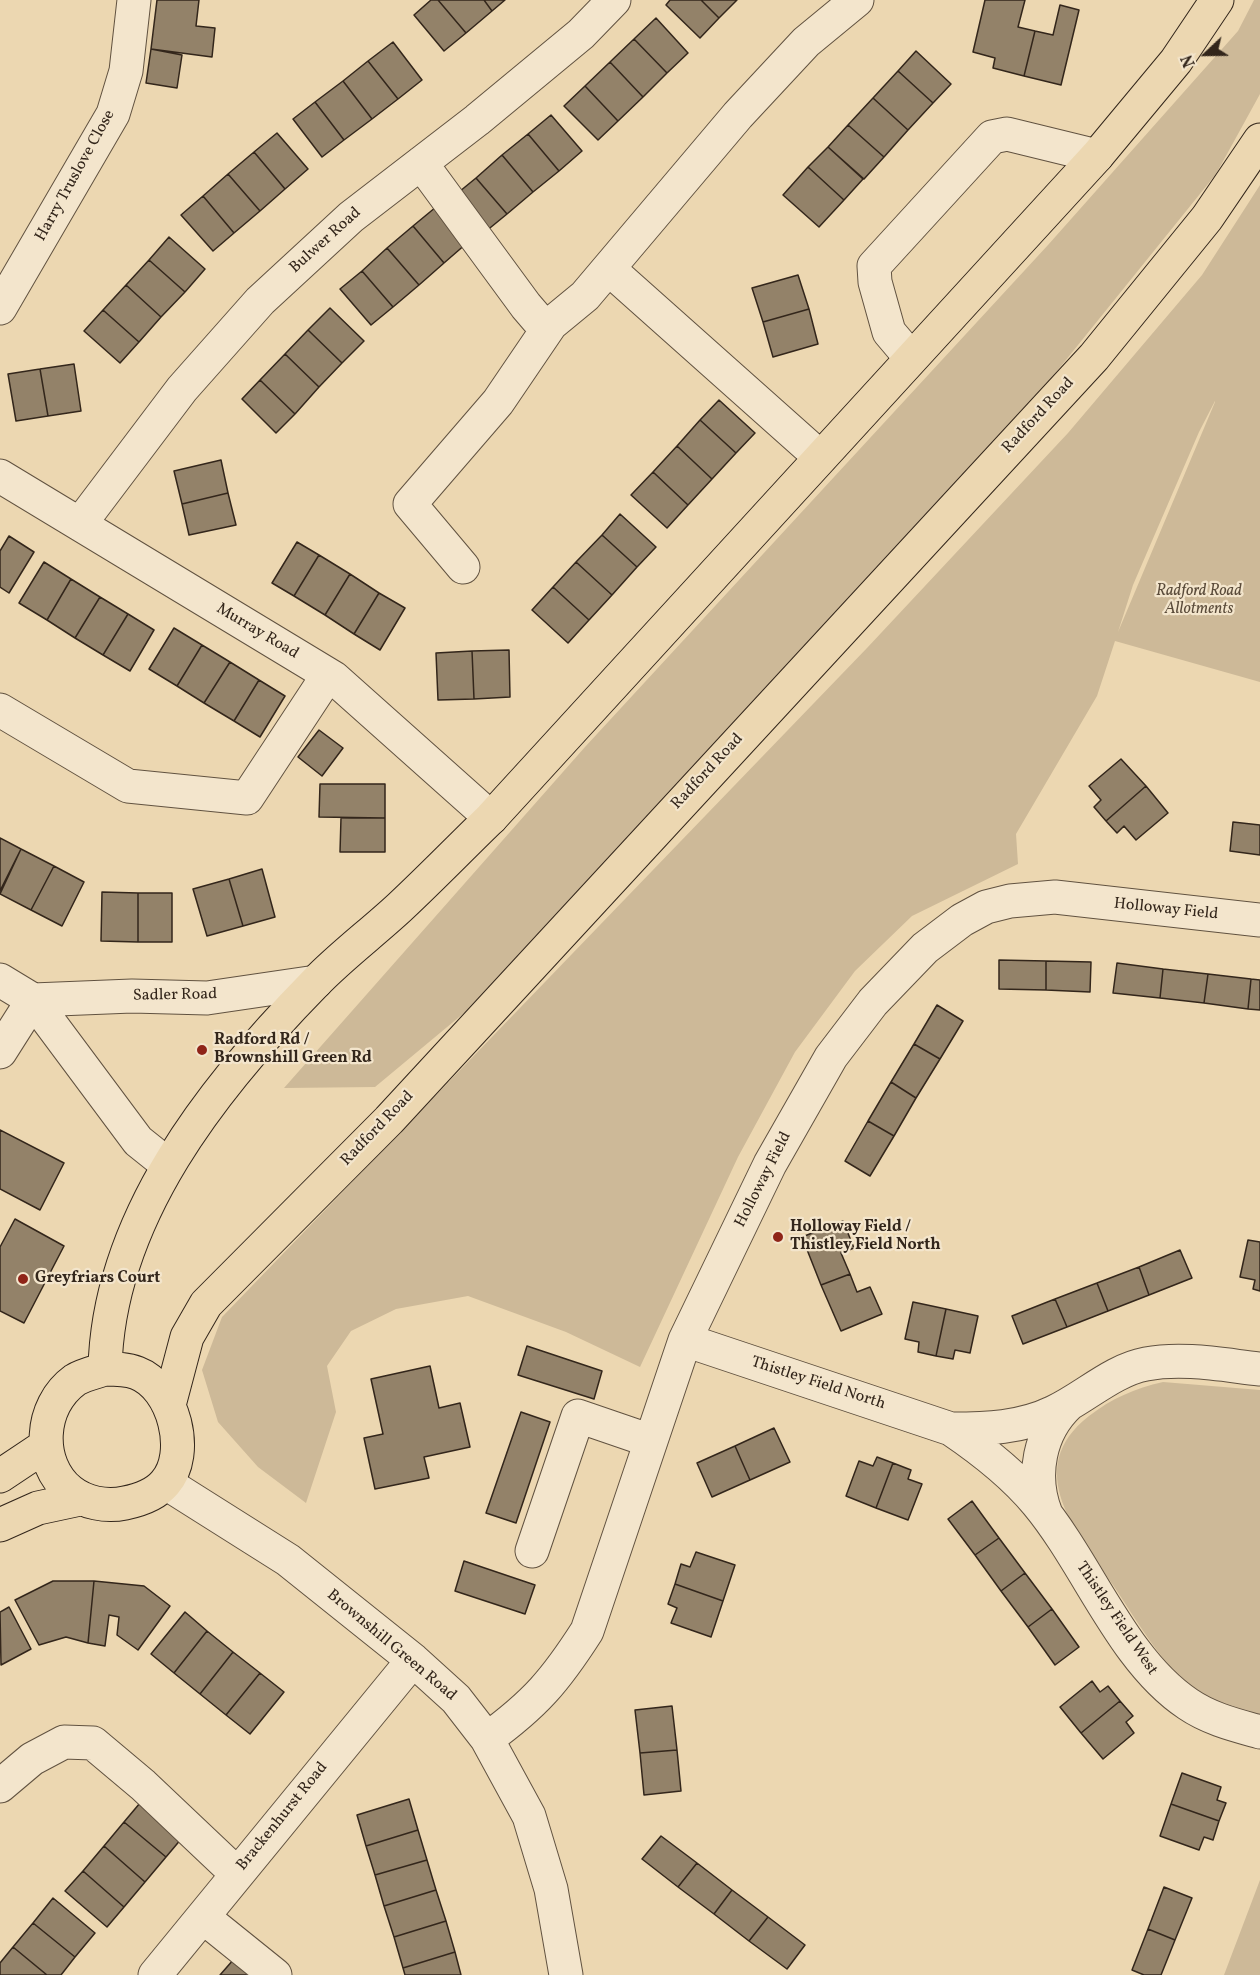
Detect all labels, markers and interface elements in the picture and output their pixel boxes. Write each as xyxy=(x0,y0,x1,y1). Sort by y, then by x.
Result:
north arrow xyxy=(1176,24,1236,84)
text: N xyxy=(1177,51,1202,70)
street label: Harry Truslove Close xyxy=(32,107,120,245)
street label: Bulwer Road xyxy=(286,204,366,278)
street label: Radford Road xyxy=(999,374,1079,458)
park label: Radford Road Allotments xyxy=(1156,582,1242,620)
street label: Murray Road xyxy=(212,600,302,664)
street label: Radford Road xyxy=(668,730,748,814)
street label: Holloway Field xyxy=(1113,895,1219,925)
street label: Sadler Road xyxy=(133,986,217,1006)
place label: Radford Rd / Brownshill Green Rd xyxy=(214,1031,372,1069)
marker: Radford Rd / Brownshill Green Rd xyxy=(195,1043,209,1057)
street label: Radford Road xyxy=(337,1087,419,1171)
street label: Holloway Field xyxy=(732,1129,796,1231)
place label: Holloway Field / Thistley Field North xyxy=(790,1218,941,1256)
marker: Holloway Field / Thistley Field North xyxy=(771,1230,785,1244)
place label: Greyfriars Court xyxy=(35,1269,160,1289)
marker: Greyfriars Court xyxy=(16,1272,30,1286)
street label: Thistley Field North xyxy=(748,1353,888,1415)
street label: Thistley Field West xyxy=(1071,1559,1161,1679)
street label: Brownshill Green Road xyxy=(322,1586,460,1706)
street label: Brackenhurst Road xyxy=(233,1759,333,1875)

